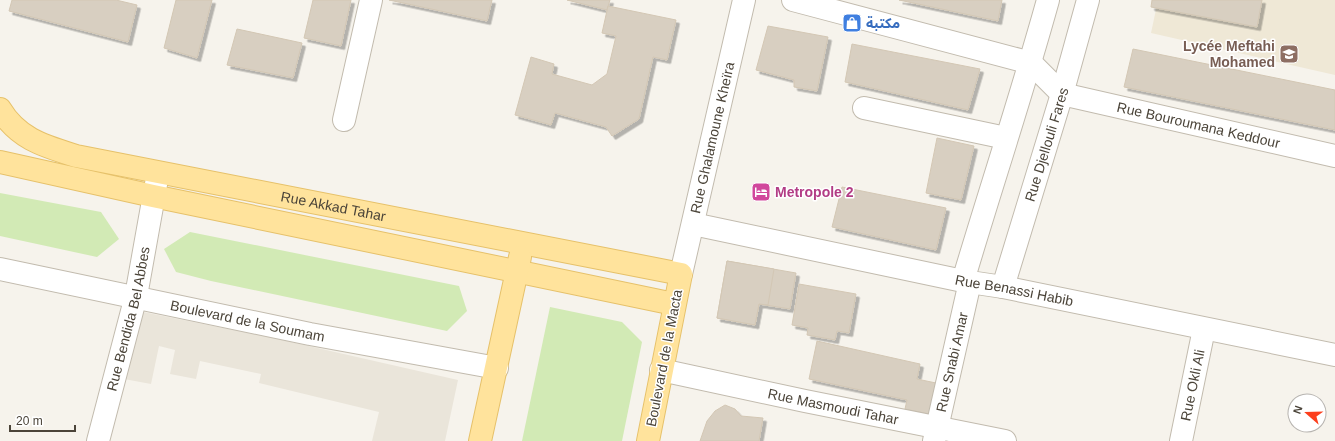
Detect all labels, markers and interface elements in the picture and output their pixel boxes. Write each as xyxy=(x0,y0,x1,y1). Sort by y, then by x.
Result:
shop icon: مكتبة xyxy=(841,12,863,34)
place label: مكتبة xyxy=(866,15,900,31)
place label: Lycée Meftahi Mohamed xyxy=(1183,38,1275,70)
school or university icon: Lycée Meftahi Mohamed xyxy=(1278,43,1300,65)
street label: Rue Ghalamoune Kheïra xyxy=(687,60,738,215)
street label: Rue Djellouli Fares xyxy=(1022,86,1071,203)
street label: Rue Bouroumana Keddour xyxy=(1115,99,1282,151)
hotel icon: Metropole 2 xyxy=(750,181,772,203)
place label: Metropole 2 xyxy=(775,184,854,200)
street label: Rue Akkad Tahar xyxy=(280,188,387,224)
street label: Rue Bendida Bel Abbes xyxy=(103,245,153,393)
street label: Rue Benassi Habib xyxy=(954,272,1075,309)
street label: Boulevard de la Macta xyxy=(643,288,685,428)
street label: Boulevard de la Soumam xyxy=(169,297,326,345)
street label: Rue Snabi Amar xyxy=(933,310,971,414)
street label: Rue Okli Ali xyxy=(1177,348,1208,422)
street label: Rue Masmoudi Tahar xyxy=(766,385,900,428)
north arrow xyxy=(1287,393,1327,433)
text: N xyxy=(1291,404,1305,415)
scale bar xyxy=(10,407,75,433)
text: 20 m xyxy=(16,414,43,428)

